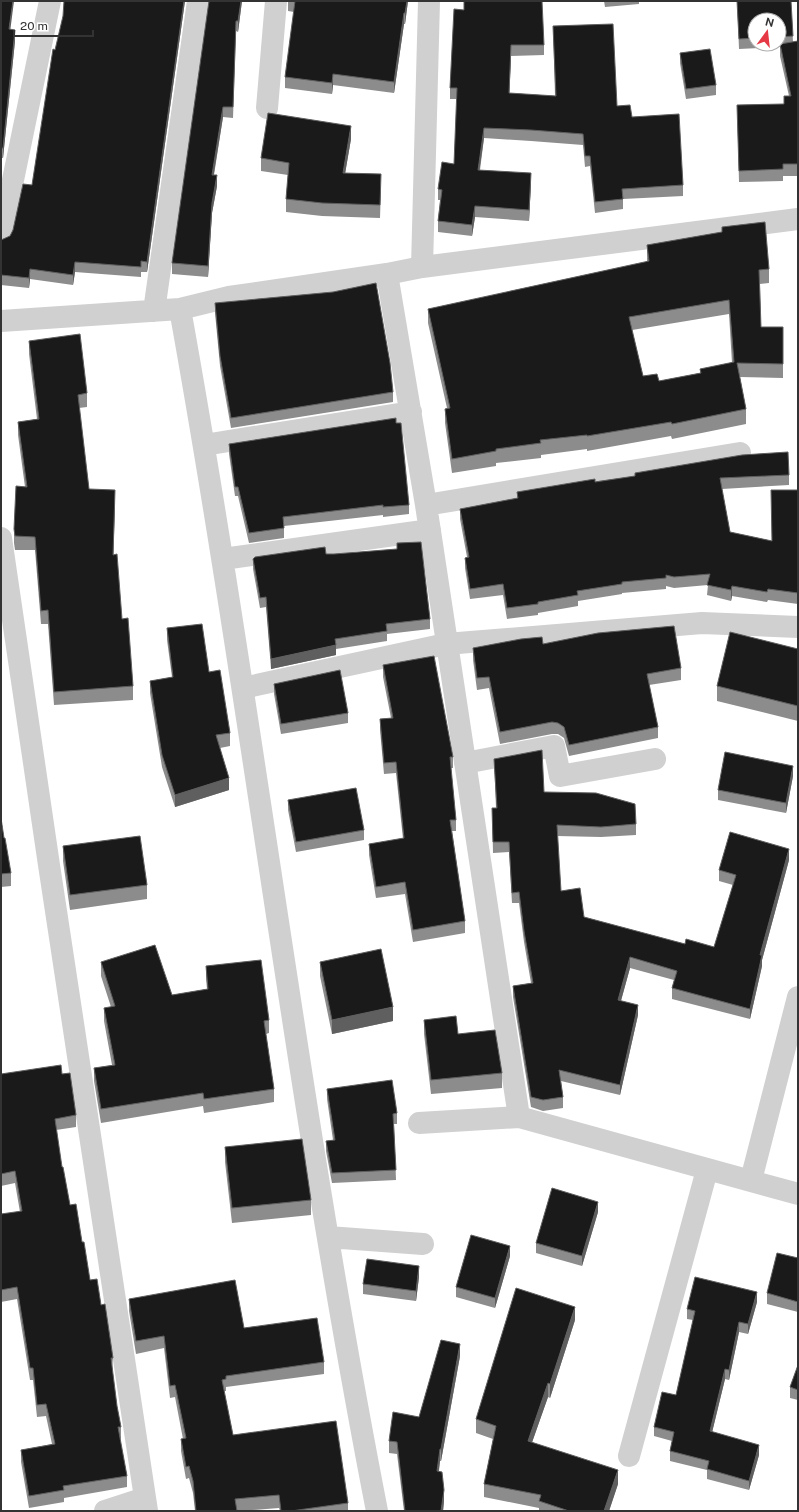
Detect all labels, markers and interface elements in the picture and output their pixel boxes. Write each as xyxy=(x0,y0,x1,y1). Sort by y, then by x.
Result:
scale bar xyxy=(14,12,93,38)
north arrow xyxy=(747,12,787,52)
text: N xyxy=(764,15,775,29)
text: 20 m xyxy=(20,19,48,33)

